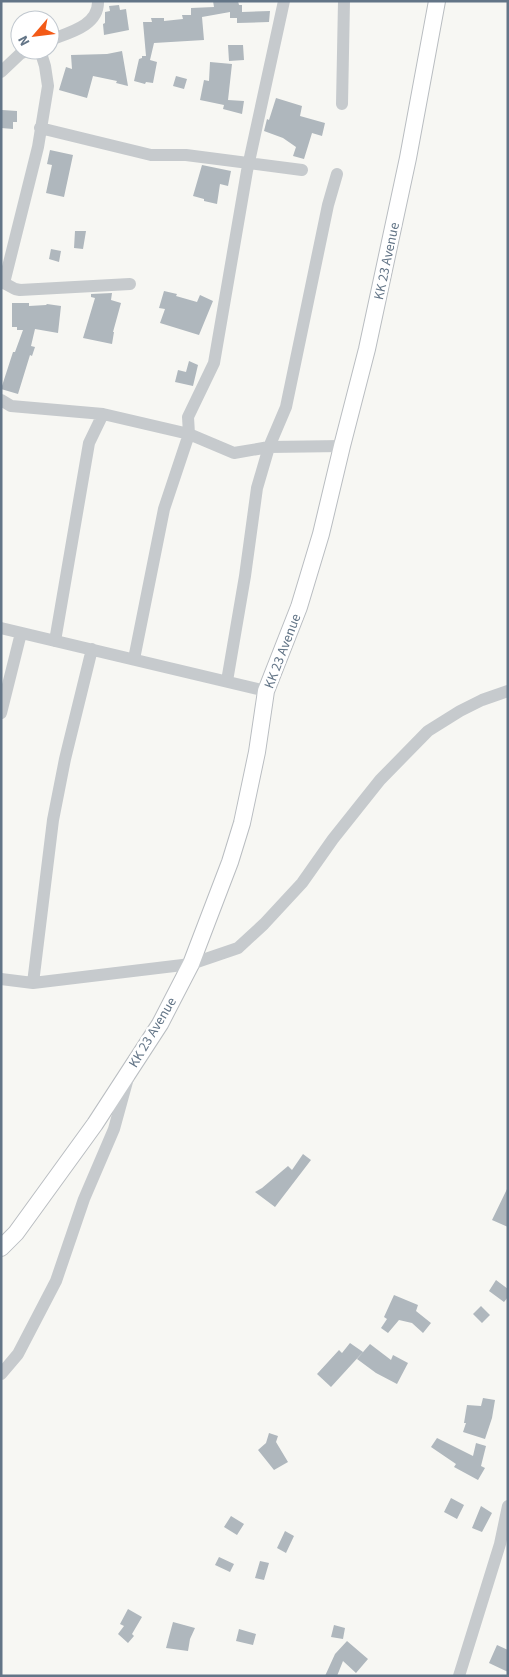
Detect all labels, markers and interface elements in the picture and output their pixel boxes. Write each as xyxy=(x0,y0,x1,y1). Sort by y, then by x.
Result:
north arrow xyxy=(10,10,60,60)
text: N xyxy=(13,32,35,49)
street label: KK 23 Avenue xyxy=(369,221,405,302)
street label: KK 23 Avenue xyxy=(259,611,306,692)
street label: KK 23 Avenue xyxy=(124,994,182,1071)

